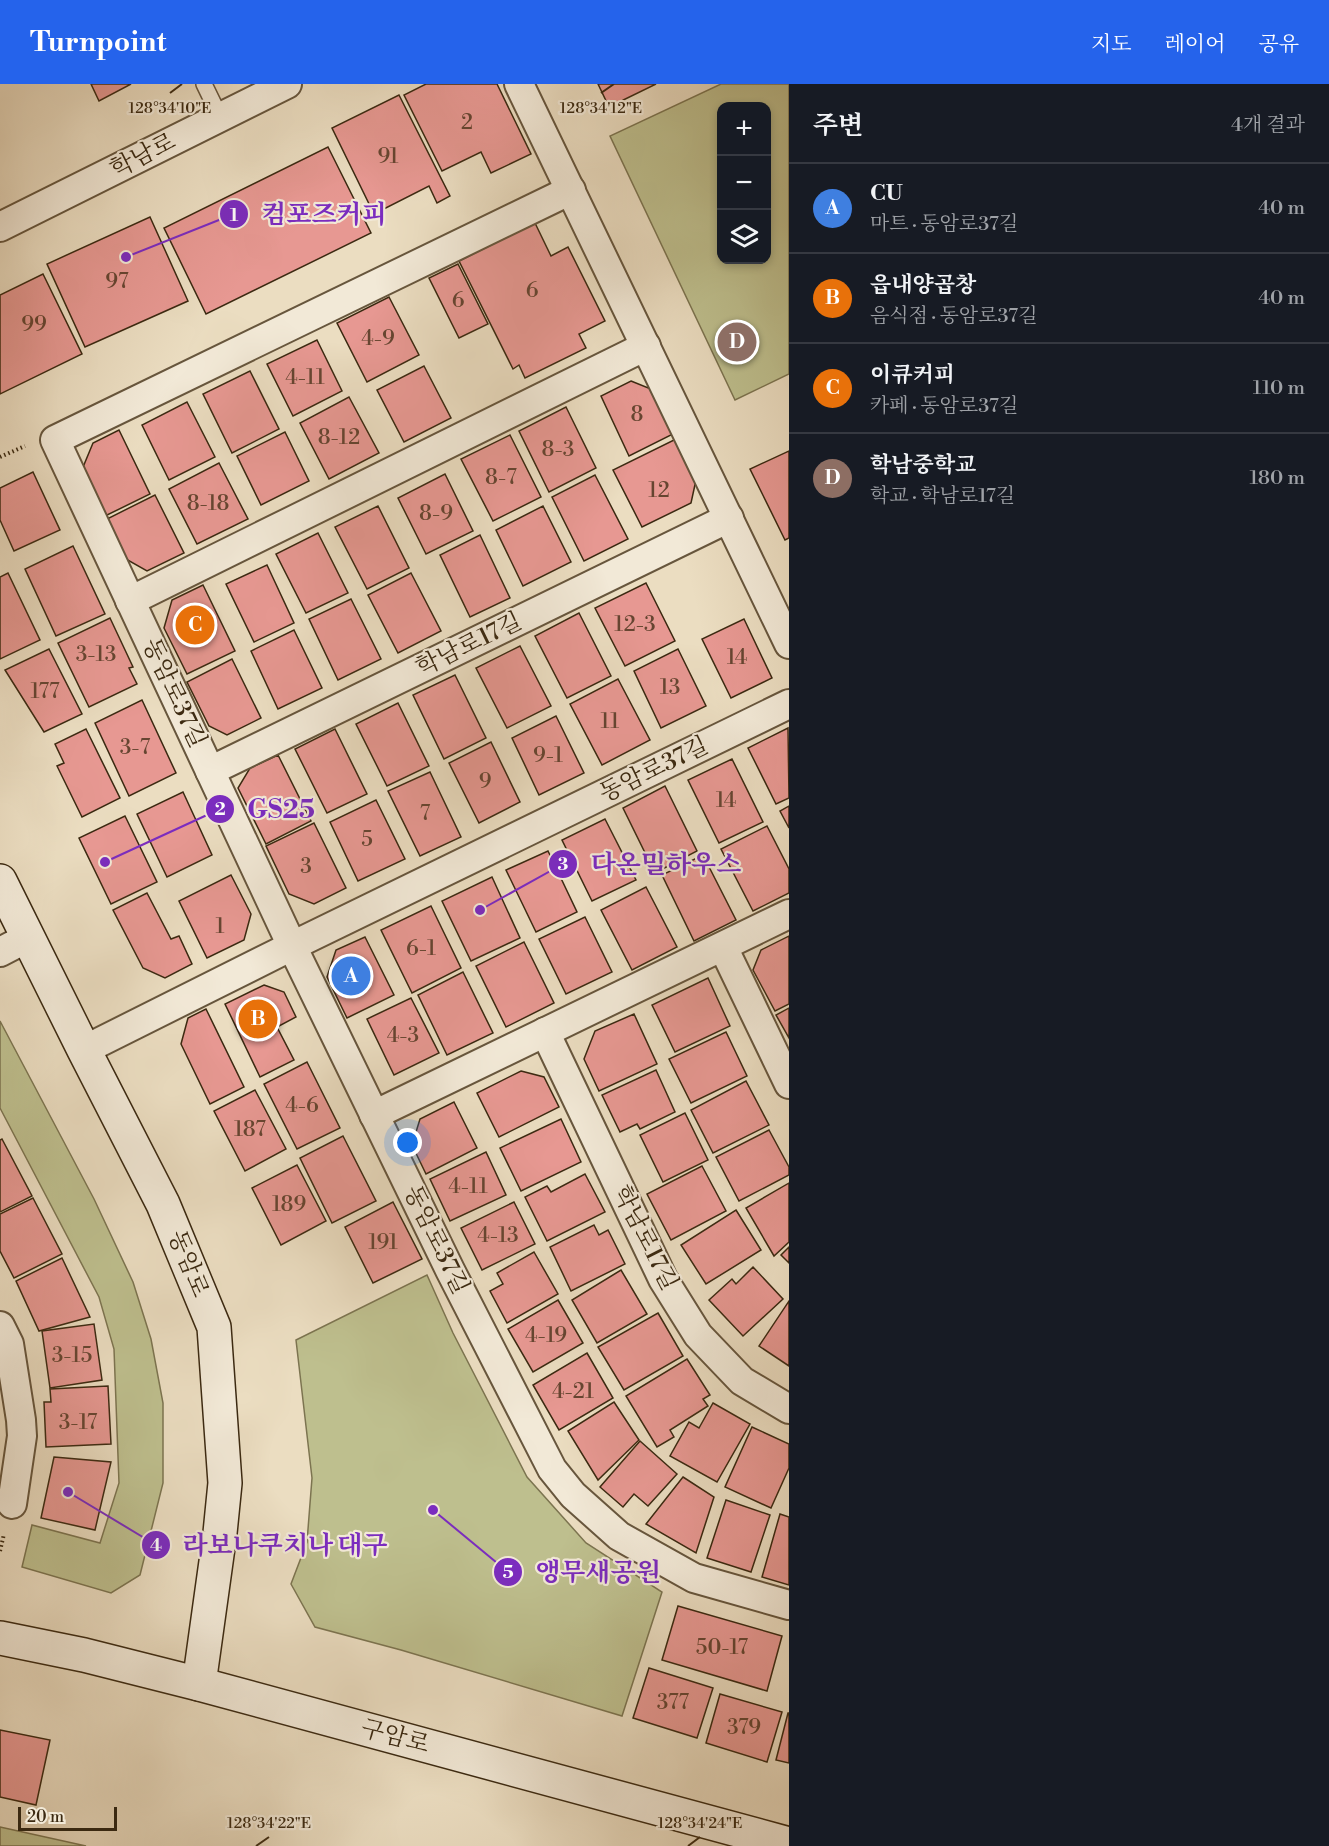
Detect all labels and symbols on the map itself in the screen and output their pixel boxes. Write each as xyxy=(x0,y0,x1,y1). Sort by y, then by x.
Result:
text: 128°34'10"E xyxy=(129,99,211,118)
text: 128°34'12"E xyxy=(560,99,642,118)
house number: 2 xyxy=(461,110,473,136)
street label: 학남로 xyxy=(105,127,181,185)
house number: 91 xyxy=(377,144,399,170)
callout: 컴포즈커피 xyxy=(219,192,399,236)
text: 컴포즈커피 xyxy=(261,199,387,231)
text: 1 xyxy=(230,204,239,227)
house number: 97 xyxy=(105,269,129,295)
house number: 6 xyxy=(526,278,539,304)
house number: 6 xyxy=(452,288,465,314)
house number: 99 xyxy=(21,312,47,338)
pin: D xyxy=(718,320,756,364)
house number: 4-9 xyxy=(361,326,395,352)
house number: 4-11 xyxy=(285,365,325,391)
house number: 8 xyxy=(631,402,643,428)
house number: 8-12 xyxy=(318,425,360,451)
house number: 8-3 xyxy=(542,437,574,463)
house number: 8-7 xyxy=(485,465,517,491)
house number: 12 xyxy=(648,478,670,504)
house number: 8-18 xyxy=(187,491,229,517)
house number: 8-9 xyxy=(419,501,453,527)
pin: C xyxy=(176,602,214,648)
street label: 학남로17길 xyxy=(411,607,527,683)
house number: 12-3 xyxy=(614,612,656,638)
street label: 동암로37길 xyxy=(136,633,212,753)
house number: 3-13 xyxy=(76,642,116,668)
house number: 14 xyxy=(727,645,747,671)
house number: 13 xyxy=(660,675,680,701)
house number: 177 xyxy=(30,679,60,705)
house number: 11 xyxy=(601,709,619,735)
street label: 동암로37길 xyxy=(595,731,713,809)
house number: 3-7 xyxy=(120,735,151,761)
house number: 9-1 xyxy=(533,743,563,769)
house number: 9 xyxy=(479,769,491,795)
callout: GS25 xyxy=(205,787,327,831)
house number: 14 xyxy=(716,788,736,814)
text: GS25 xyxy=(247,794,315,826)
text: 2 xyxy=(214,798,226,821)
house number: 7 xyxy=(420,801,431,827)
house number: 5 xyxy=(361,827,373,853)
callout: 다온밀하우스 xyxy=(548,842,753,886)
text: 다온밀하우스 xyxy=(591,849,741,881)
text: 3 xyxy=(558,853,569,876)
house number: 3 xyxy=(300,854,312,880)
house number: 1 xyxy=(215,914,225,940)
house number: 6-1 xyxy=(406,936,436,962)
pin: A xyxy=(332,954,370,998)
pin: B xyxy=(238,996,278,1042)
house number: 4-3 xyxy=(387,1023,419,1049)
house number: 4-6 xyxy=(285,1093,319,1119)
house number: 187 xyxy=(234,1117,266,1143)
your location xyxy=(393,1128,422,1157)
house number: 4-11 xyxy=(448,1174,488,1200)
street label: 학남로17길 xyxy=(606,1180,684,1296)
street label: 동암로37길 xyxy=(397,1181,475,1299)
house number: 189 xyxy=(272,1192,306,1218)
house number: 4-13 xyxy=(477,1223,519,1249)
street label: 동암로 xyxy=(161,1226,215,1302)
house number: 191 xyxy=(368,1230,398,1256)
house number: 4-19 xyxy=(525,1323,567,1349)
house number: 3-15 xyxy=(52,1343,92,1369)
house number: 4-21 xyxy=(552,1379,594,1405)
house number: 3-17 xyxy=(59,1410,98,1436)
callout: 라보나쿠치나 대구 xyxy=(141,1523,400,1567)
text: 라보나쿠치나 대구 xyxy=(182,1530,388,1562)
text: 4 xyxy=(150,1534,162,1557)
callout: 앵무새공원 xyxy=(493,1550,673,1594)
text: 앵무새공원 xyxy=(535,1557,661,1589)
text: 5 xyxy=(502,1561,514,1584)
house number: 50-17 xyxy=(696,1635,749,1661)
house number: 377 xyxy=(657,1690,690,1716)
street label: 구암로 xyxy=(358,1714,432,1760)
house number: 379 xyxy=(727,1715,761,1741)
scale bar xyxy=(18,1804,117,1832)
text: 128°34'22"E xyxy=(227,1814,311,1833)
text: 128°34'24"E xyxy=(658,1814,742,1833)

